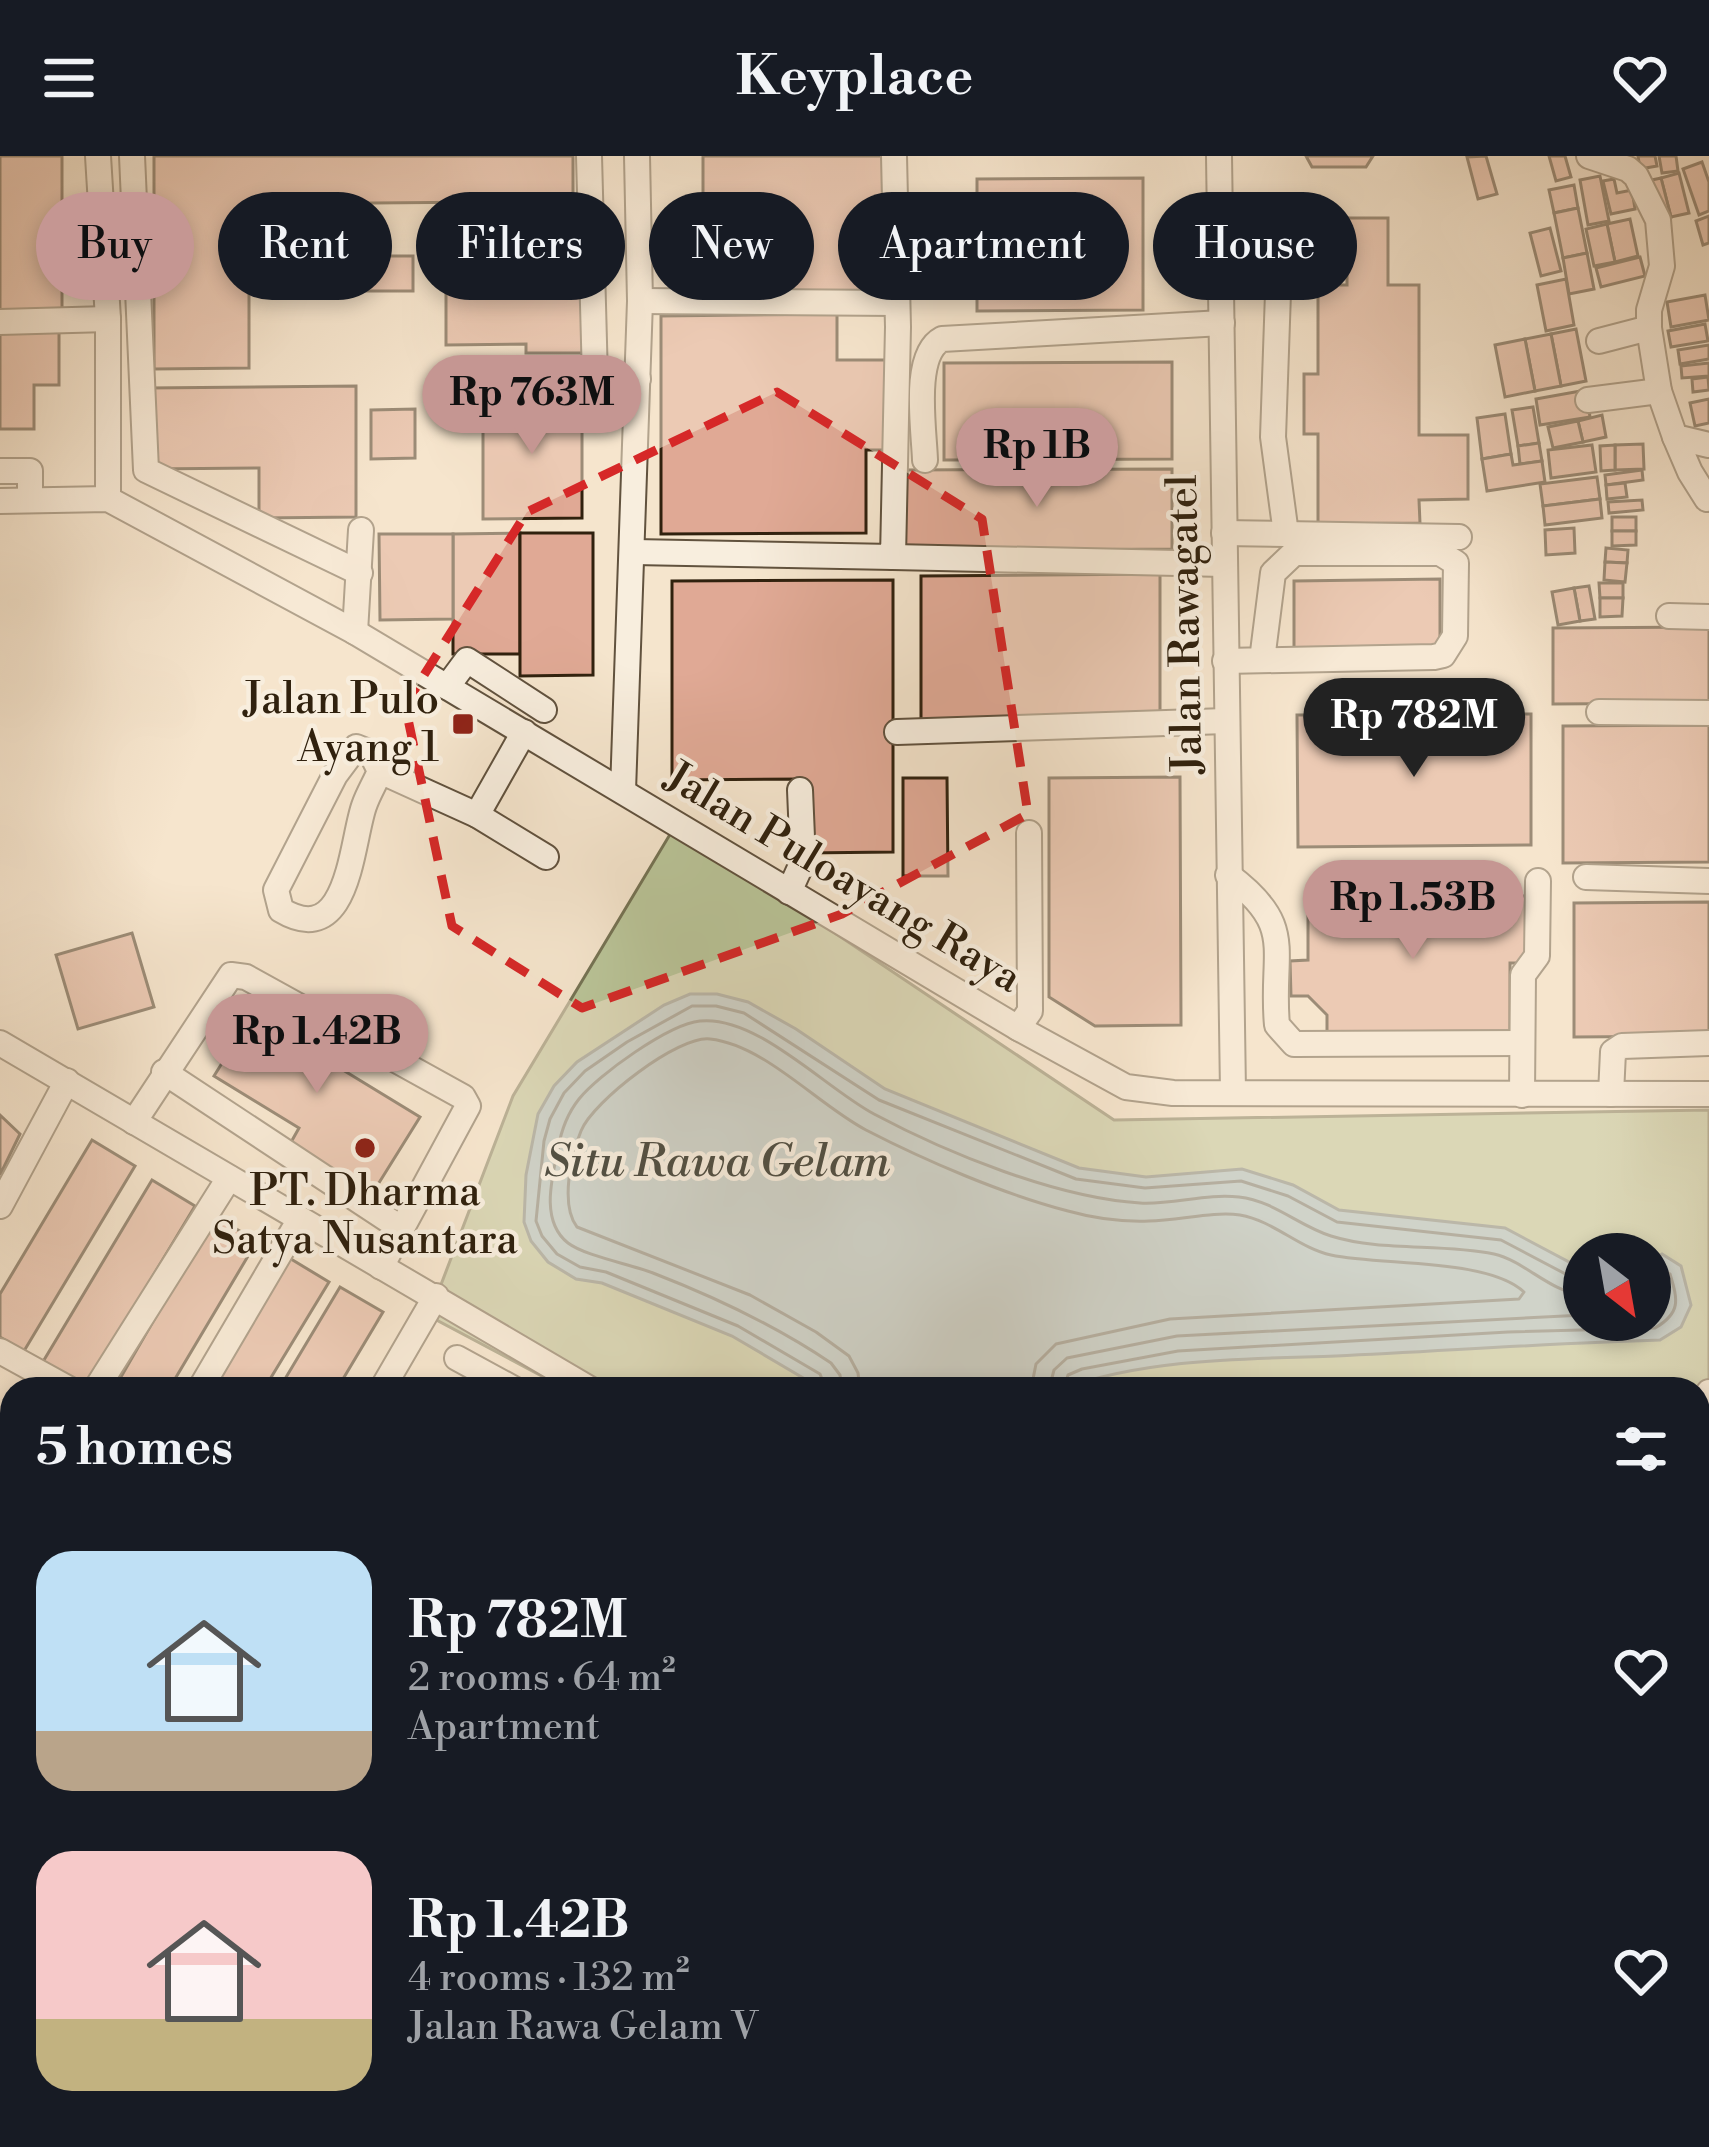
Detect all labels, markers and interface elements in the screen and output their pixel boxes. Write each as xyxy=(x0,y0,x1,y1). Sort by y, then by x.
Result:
text: Keyplace xyxy=(736,44,973,112)
icon: menu xyxy=(36,45,102,111)
icon: heart xyxy=(1607,45,1673,111)
chip: Buy xyxy=(36,192,194,300)
chip: Rent xyxy=(218,192,392,300)
chip: Filters xyxy=(416,192,625,300)
chip: New xyxy=(649,192,814,300)
chip: Apartment xyxy=(838,192,1129,300)
chip: House xyxy=(1153,192,1357,300)
pin: Rp 763M xyxy=(421,355,643,457)
text: Rp 763M xyxy=(449,369,615,418)
pin: Rp 1B xyxy=(953,408,1121,510)
text: Rp 1B xyxy=(983,422,1091,471)
street label: Jalan Rawagatel xyxy=(1157,474,1216,776)
place label: Jalan Pulo Ayang 1 xyxy=(242,674,439,776)
pin: Rp 782M xyxy=(1303,678,1525,780)
text: Rp 782M xyxy=(1330,692,1498,741)
marker: Jalan Pulo Ayang 1 xyxy=(450,711,476,737)
street label: Jalan Puloayang Raya xyxy=(653,750,1031,1006)
pin: Rp 1.53B xyxy=(1289,860,1537,962)
text: Rp 1.53B xyxy=(1330,874,1496,923)
pin: Rp 1.42B xyxy=(193,994,441,1096)
text: Rp 1.42B xyxy=(232,1008,402,1057)
water label: Situ Rawa Gelam xyxy=(544,1134,890,1191)
marker: PT. Dharma Satya Nusantara xyxy=(352,1135,378,1161)
place label: PT. Dharma Satya Nusantara xyxy=(212,1166,519,1268)
north arrow xyxy=(1563,1233,1671,1341)
map controls xyxy=(1563,1233,1671,1341)
icon: filters xyxy=(1608,1416,1674,1482)
text: 5 homes xyxy=(36,1417,233,1481)
text: Rp 782M xyxy=(408,1590,627,1654)
icon: home xyxy=(132,1599,276,1743)
icon: heart xyxy=(1608,1638,1674,1704)
text: 2 rooms · 64 m² xyxy=(408,1654,676,1703)
text: Apartment xyxy=(408,1703,600,1752)
text: Rp 1.42B xyxy=(408,1890,630,1954)
icon: home xyxy=(132,1899,276,2043)
icon: heart xyxy=(1608,1938,1674,2004)
text: 4 rooms · 132 m² xyxy=(408,1954,690,2003)
text: Jalan Rawa Gelam V xyxy=(408,2003,759,2052)

